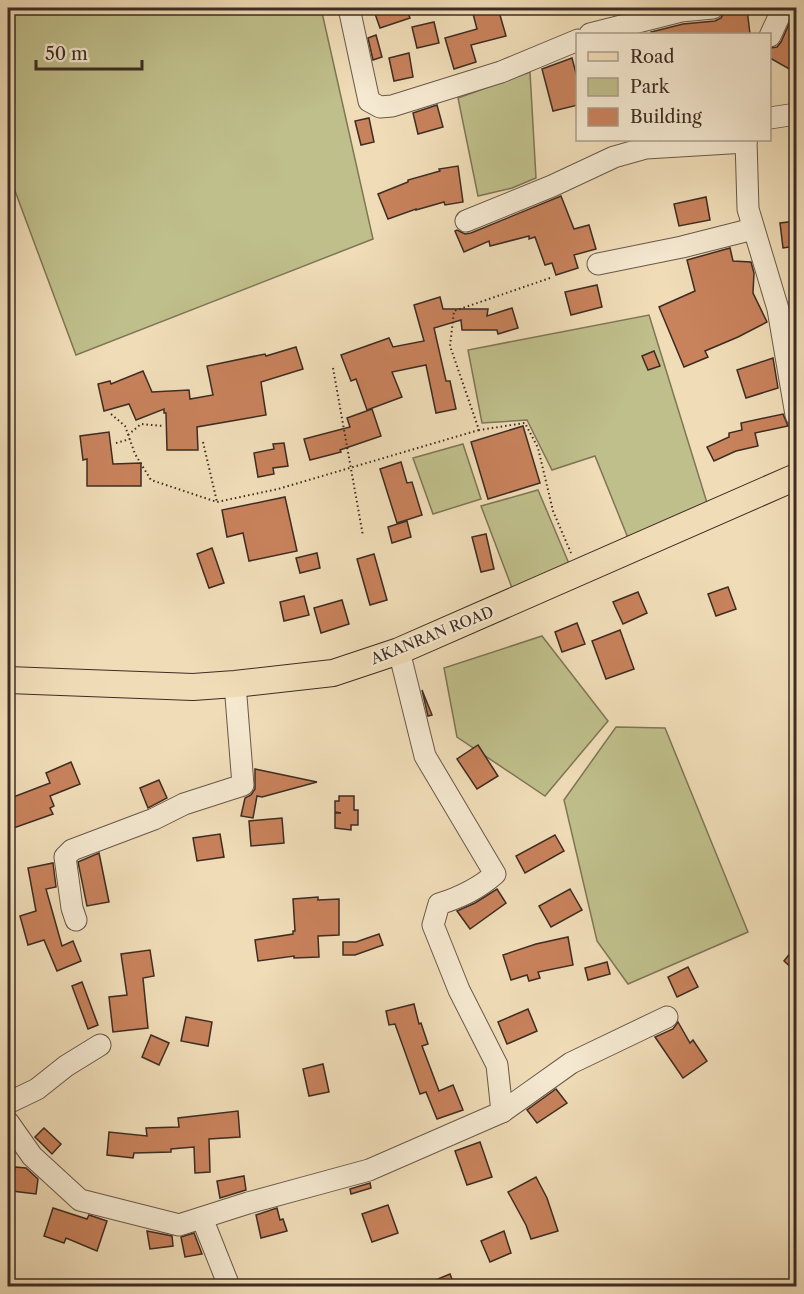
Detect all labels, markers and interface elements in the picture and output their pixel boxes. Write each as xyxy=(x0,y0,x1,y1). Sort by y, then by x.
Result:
scale bar xyxy=(36,33,142,71)
legend xyxy=(576,33,771,141)
text: 50 m xyxy=(45,43,88,65)
text: Road xyxy=(630,46,675,68)
text: Park xyxy=(630,76,671,98)
text: Building xyxy=(630,106,702,128)
street label: AKANRAN ROAD xyxy=(367,602,496,669)

